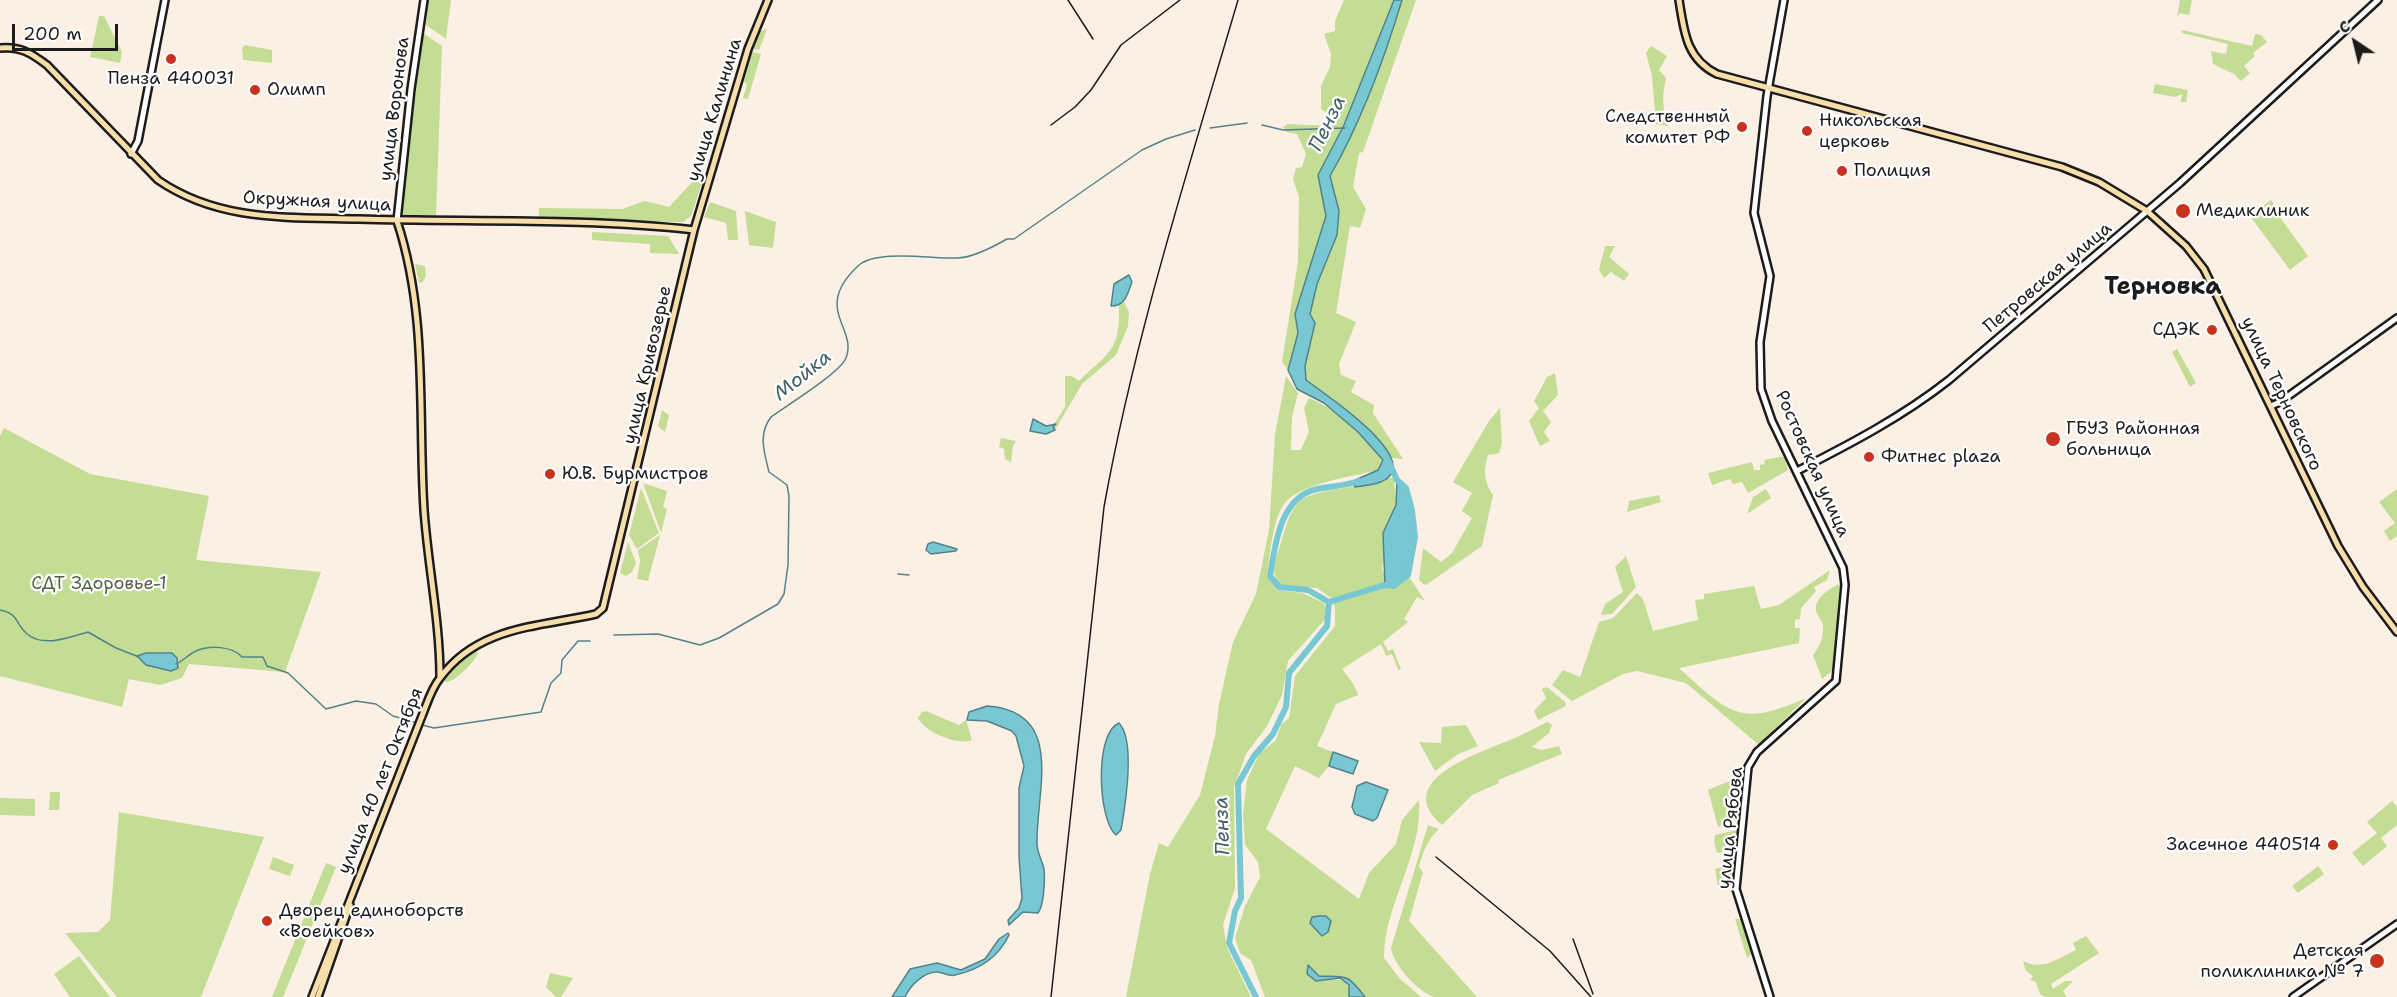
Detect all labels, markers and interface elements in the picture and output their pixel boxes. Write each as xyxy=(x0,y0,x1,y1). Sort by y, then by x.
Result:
scale bar xyxy=(15,12,122,50)
north arrow xyxy=(2325,12,2385,72)
text: С xyxy=(2334,15,2354,38)
text: 200 m xyxy=(23,22,82,46)
street label: улица Воронова xyxy=(375,36,415,182)
street label: улица Калинина xyxy=(683,36,747,184)
marker: Пенза 440031 xyxy=(164,52,178,66)
place label: Пенза 440031 xyxy=(108,68,234,90)
place label: Олимп xyxy=(267,79,326,101)
marker: Олимп xyxy=(248,83,262,97)
water label: Пенза xyxy=(1304,92,1352,156)
place label: Следственный комитет РФ xyxy=(1605,106,1730,148)
place label: Никольская церковь xyxy=(1819,110,1922,152)
marker: Следственный комитет РФ xyxy=(1735,120,1749,134)
marker: Никольская церковь xyxy=(1800,124,1814,138)
place label: Полиция xyxy=(1854,160,1931,182)
marker: Полиция xyxy=(1835,164,1849,178)
street label: Окружная улица xyxy=(242,187,392,217)
place label: Медиклиник xyxy=(2196,200,2309,222)
marker: Медиклиник xyxy=(2174,202,2192,220)
street label: Петровская улица xyxy=(1979,218,2117,338)
district label: Терновка xyxy=(2104,274,2222,302)
street label: улица Кривозерье xyxy=(619,284,677,446)
street label: улица Терновского xyxy=(2236,314,2326,474)
place label: СДЭК xyxy=(2153,319,2200,341)
marker: СДЭК xyxy=(2205,323,2219,337)
water label: Мойка xyxy=(769,345,837,407)
street label: Ростовская улица xyxy=(1770,387,1854,541)
place label: ГБУЗ Районная больница xyxy=(2066,418,2200,460)
marker: ГБУЗ Районная больница xyxy=(2044,430,2062,448)
place label: Фитнес plaza xyxy=(1881,446,2001,468)
marker: Фитнес plaza xyxy=(1862,450,1876,464)
place label: Ю.В. Бурмистров xyxy=(562,463,708,485)
marker: Ю.В. Бурмистров xyxy=(543,467,557,481)
park label: СДТ Здоровье-1 xyxy=(31,573,167,595)
street label: улица 40 лет Октября xyxy=(334,685,428,877)
street label: улица Рябова xyxy=(1714,766,1748,890)
water label: Пенза xyxy=(1210,796,1236,856)
place label: Засечное 440514 xyxy=(2167,834,2321,856)
marker: Засечное 440514 xyxy=(2326,838,2340,852)
place label: Дворец единоборств «Воейков» xyxy=(279,900,464,942)
marker: Дворец единоборств «Воейков» xyxy=(260,914,274,928)
place label: Детская поликлиника № 7 xyxy=(2201,940,2364,982)
marker: Детская поликлиника № 7 xyxy=(2368,952,2386,970)

